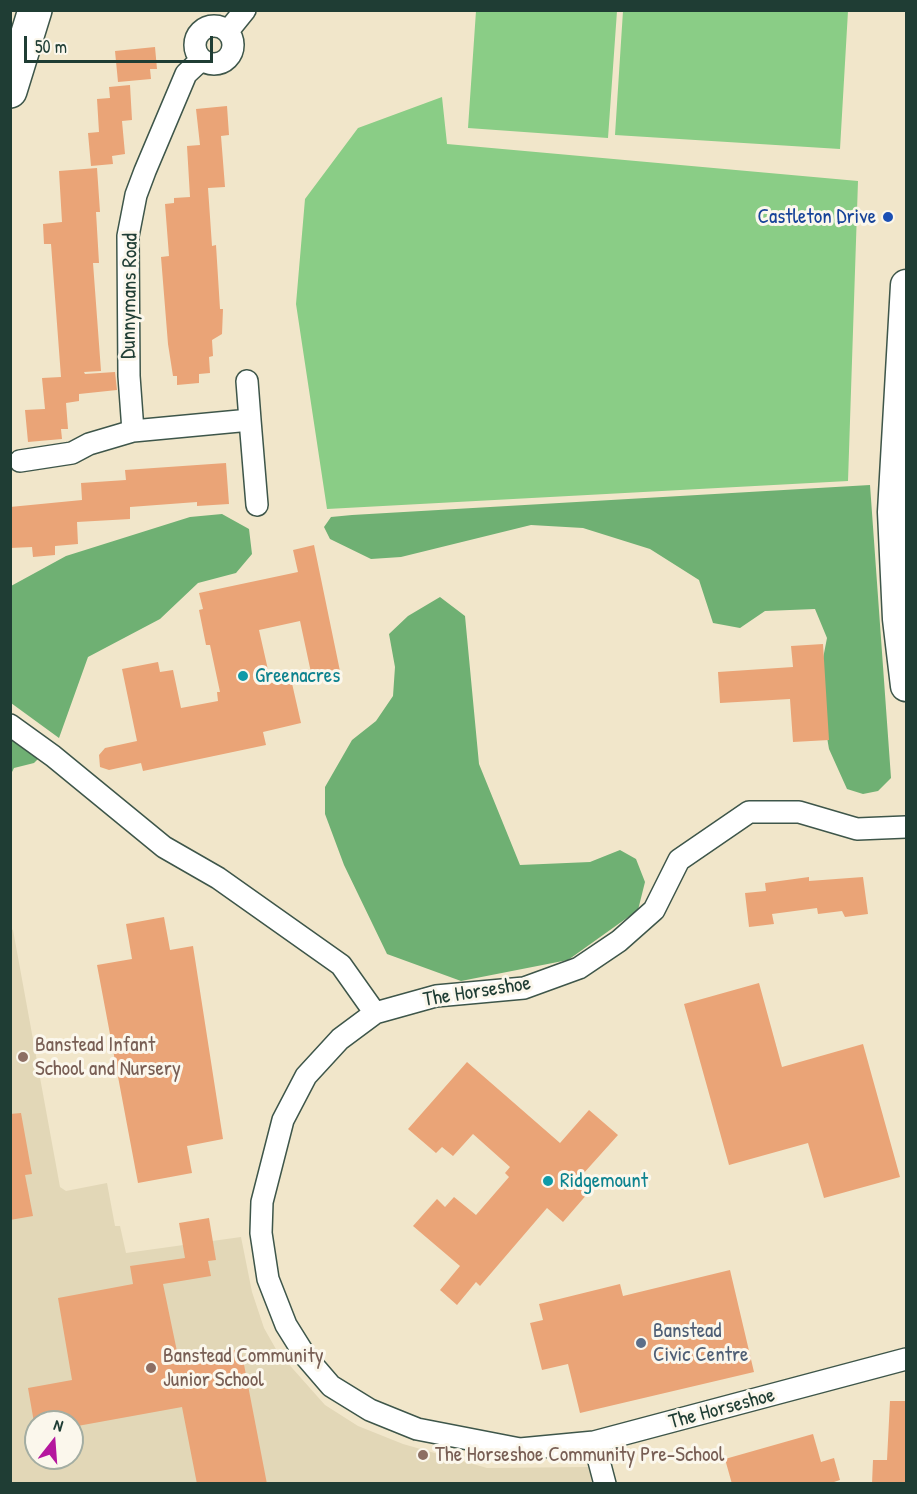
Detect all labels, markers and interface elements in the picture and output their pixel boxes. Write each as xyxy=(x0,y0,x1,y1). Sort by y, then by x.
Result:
scale bar xyxy=(27,24,216,62)
text: 50 m xyxy=(35,34,67,59)
place label: Castleton Drive xyxy=(757,204,876,230)
marker: Castleton Drive xyxy=(881,210,895,224)
street label: Dunnymans Road xyxy=(116,233,144,359)
place label: Greenacres xyxy=(255,663,340,689)
marker: Greenacres xyxy=(236,669,250,683)
street label: The Horseshoe xyxy=(422,971,532,1013)
place label: Banstead Infant School and Nursery xyxy=(35,1032,181,1082)
marker: Banstead Infant School and Nursery xyxy=(16,1050,30,1064)
place label: Ridgemount xyxy=(560,1168,648,1194)
marker: Ridgemount xyxy=(541,1174,555,1188)
place label: Banstead Civic Centre xyxy=(653,1318,748,1368)
marker: Banstead Civic Centre xyxy=(634,1336,648,1350)
place label: Banstead Community Junior School xyxy=(163,1343,324,1393)
marker: Banstead Community Junior School xyxy=(144,1361,158,1375)
street label: The Horseshoe xyxy=(666,1383,778,1435)
north arrow xyxy=(24,1410,84,1470)
text: N xyxy=(51,1413,66,1436)
place label: The Horseshoe Community Pre-School xyxy=(435,1442,724,1468)
marker: The Horseshoe Community Pre-School xyxy=(416,1448,430,1462)

